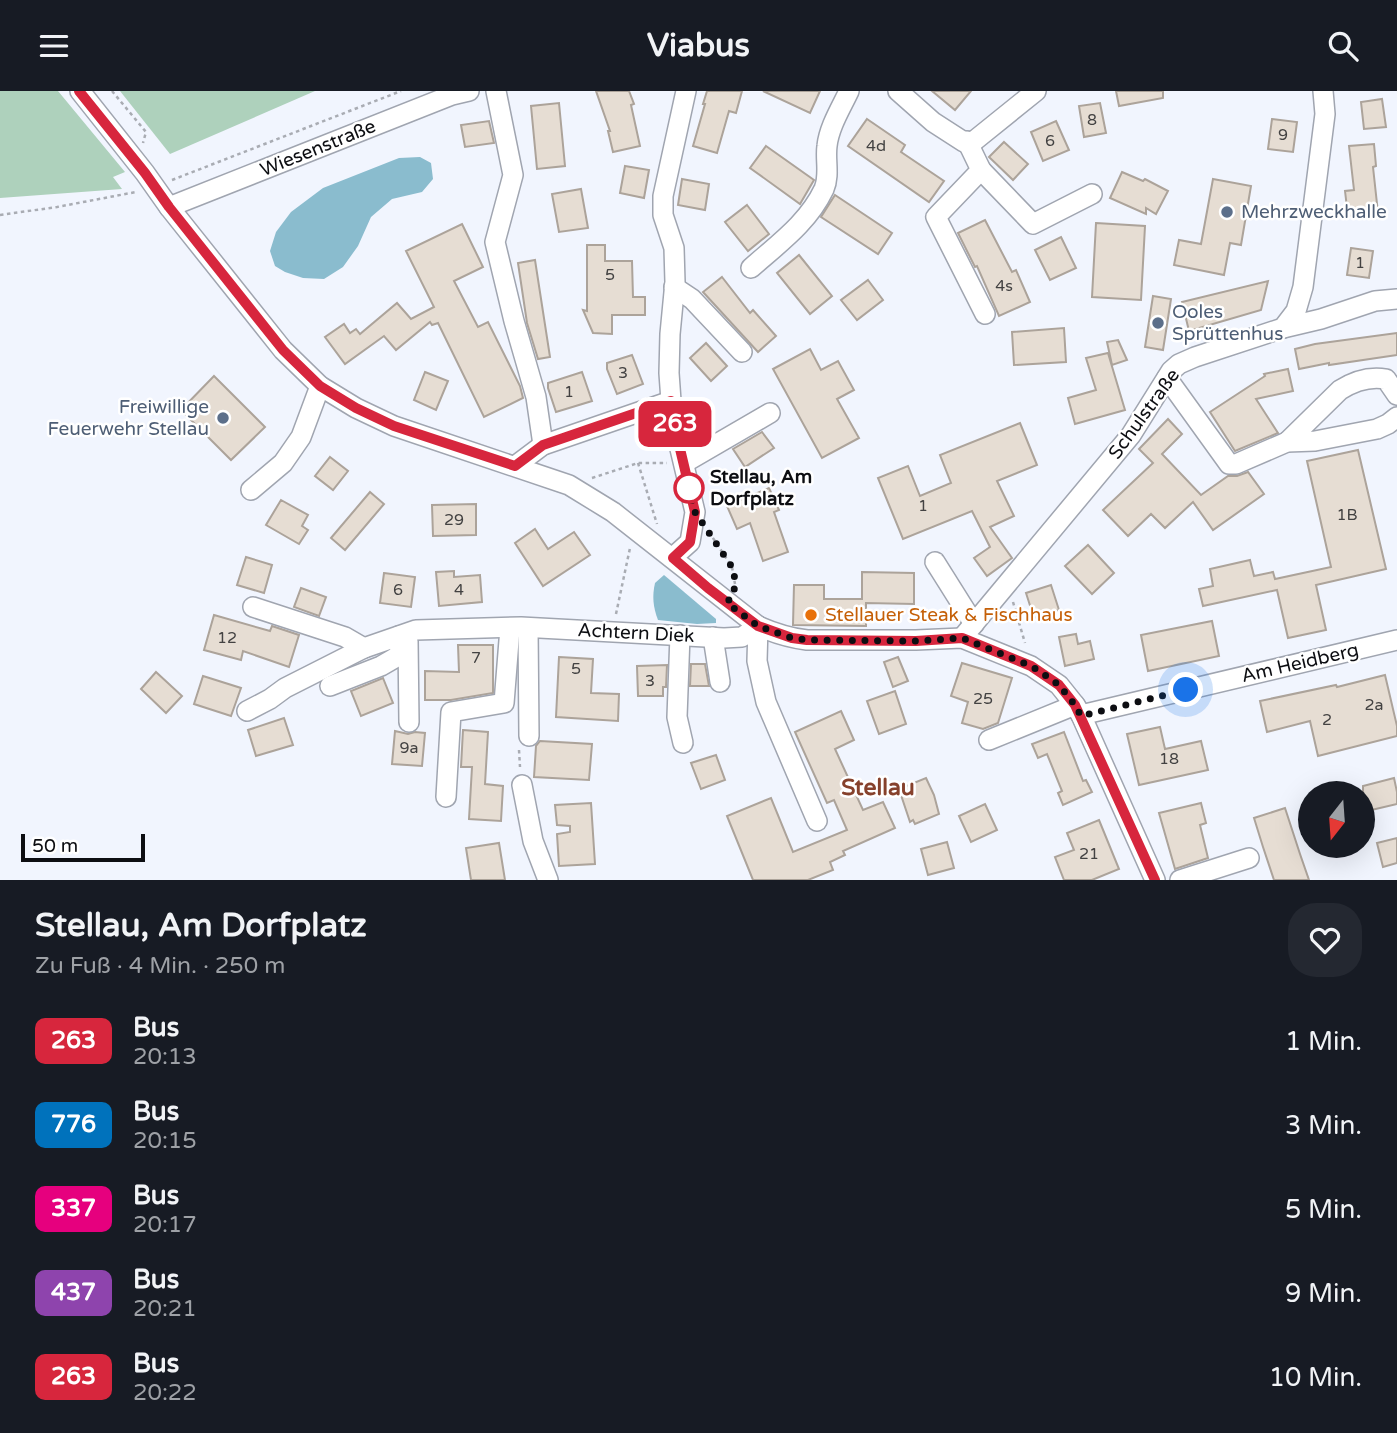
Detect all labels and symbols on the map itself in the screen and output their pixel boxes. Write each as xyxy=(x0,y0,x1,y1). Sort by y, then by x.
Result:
house number: 8 xyxy=(1087,110,1097,130)
street label: Wiesenstraße xyxy=(257,115,379,181)
house number: 9 xyxy=(1278,125,1288,145)
house number: 6 xyxy=(1045,131,1055,151)
house number: 4d xyxy=(866,136,886,156)
place label: Mehrzweckhalle xyxy=(1241,201,1387,223)
marker: Mehrzweckhalle xyxy=(1219,204,1235,220)
house number: 1 xyxy=(1355,253,1365,273)
house number: 5 xyxy=(605,265,615,285)
house number: 4s xyxy=(995,276,1013,296)
place label: Ooles Sprüttenhus xyxy=(1172,301,1283,345)
marker: Ooles Sprüttenhus xyxy=(1150,315,1166,331)
house number: 3 xyxy=(618,363,628,383)
street label: Schulstraße xyxy=(1104,365,1184,463)
house number: 1 xyxy=(564,382,574,402)
place label: Freiwillige Feuerwehr Stellau xyxy=(48,396,209,440)
line badge: 263 xyxy=(635,401,715,447)
marker: Freiwillige Feuerwehr Stellau xyxy=(215,410,231,426)
place label: Stellau, Am Dorfplatz xyxy=(710,466,812,511)
marker: Stellau, Am Dorfplatz xyxy=(674,473,704,503)
house number: 1 xyxy=(918,496,928,516)
house number: 1B xyxy=(1336,505,1358,525)
house number: 29 xyxy=(444,510,464,530)
house number: 6 xyxy=(393,580,403,600)
house number: 4 xyxy=(454,580,464,600)
place label: Stellauer Steak & Fischhaus xyxy=(825,604,1073,626)
marker: Stellauer Steak & Fischhaus xyxy=(803,607,819,623)
street label: Achtern Diek xyxy=(577,619,695,647)
house number: 12 xyxy=(217,628,237,648)
street label: Am Heidberg xyxy=(1239,639,1361,687)
house number: 7 xyxy=(471,648,481,668)
house number: 5 xyxy=(571,659,581,679)
house number: 3 xyxy=(645,671,655,691)
your location xyxy=(1168,672,1203,707)
house number: 25 xyxy=(973,689,993,709)
house number: 2a xyxy=(1364,695,1384,715)
house number: 2 xyxy=(1322,710,1332,730)
house number: 9a xyxy=(399,738,419,758)
house number: 18 xyxy=(1159,749,1179,769)
district label: Stellau xyxy=(841,774,915,802)
north arrow xyxy=(1298,781,1376,857)
scale bar xyxy=(21,831,145,863)
house number: 21 xyxy=(1079,844,1099,864)

